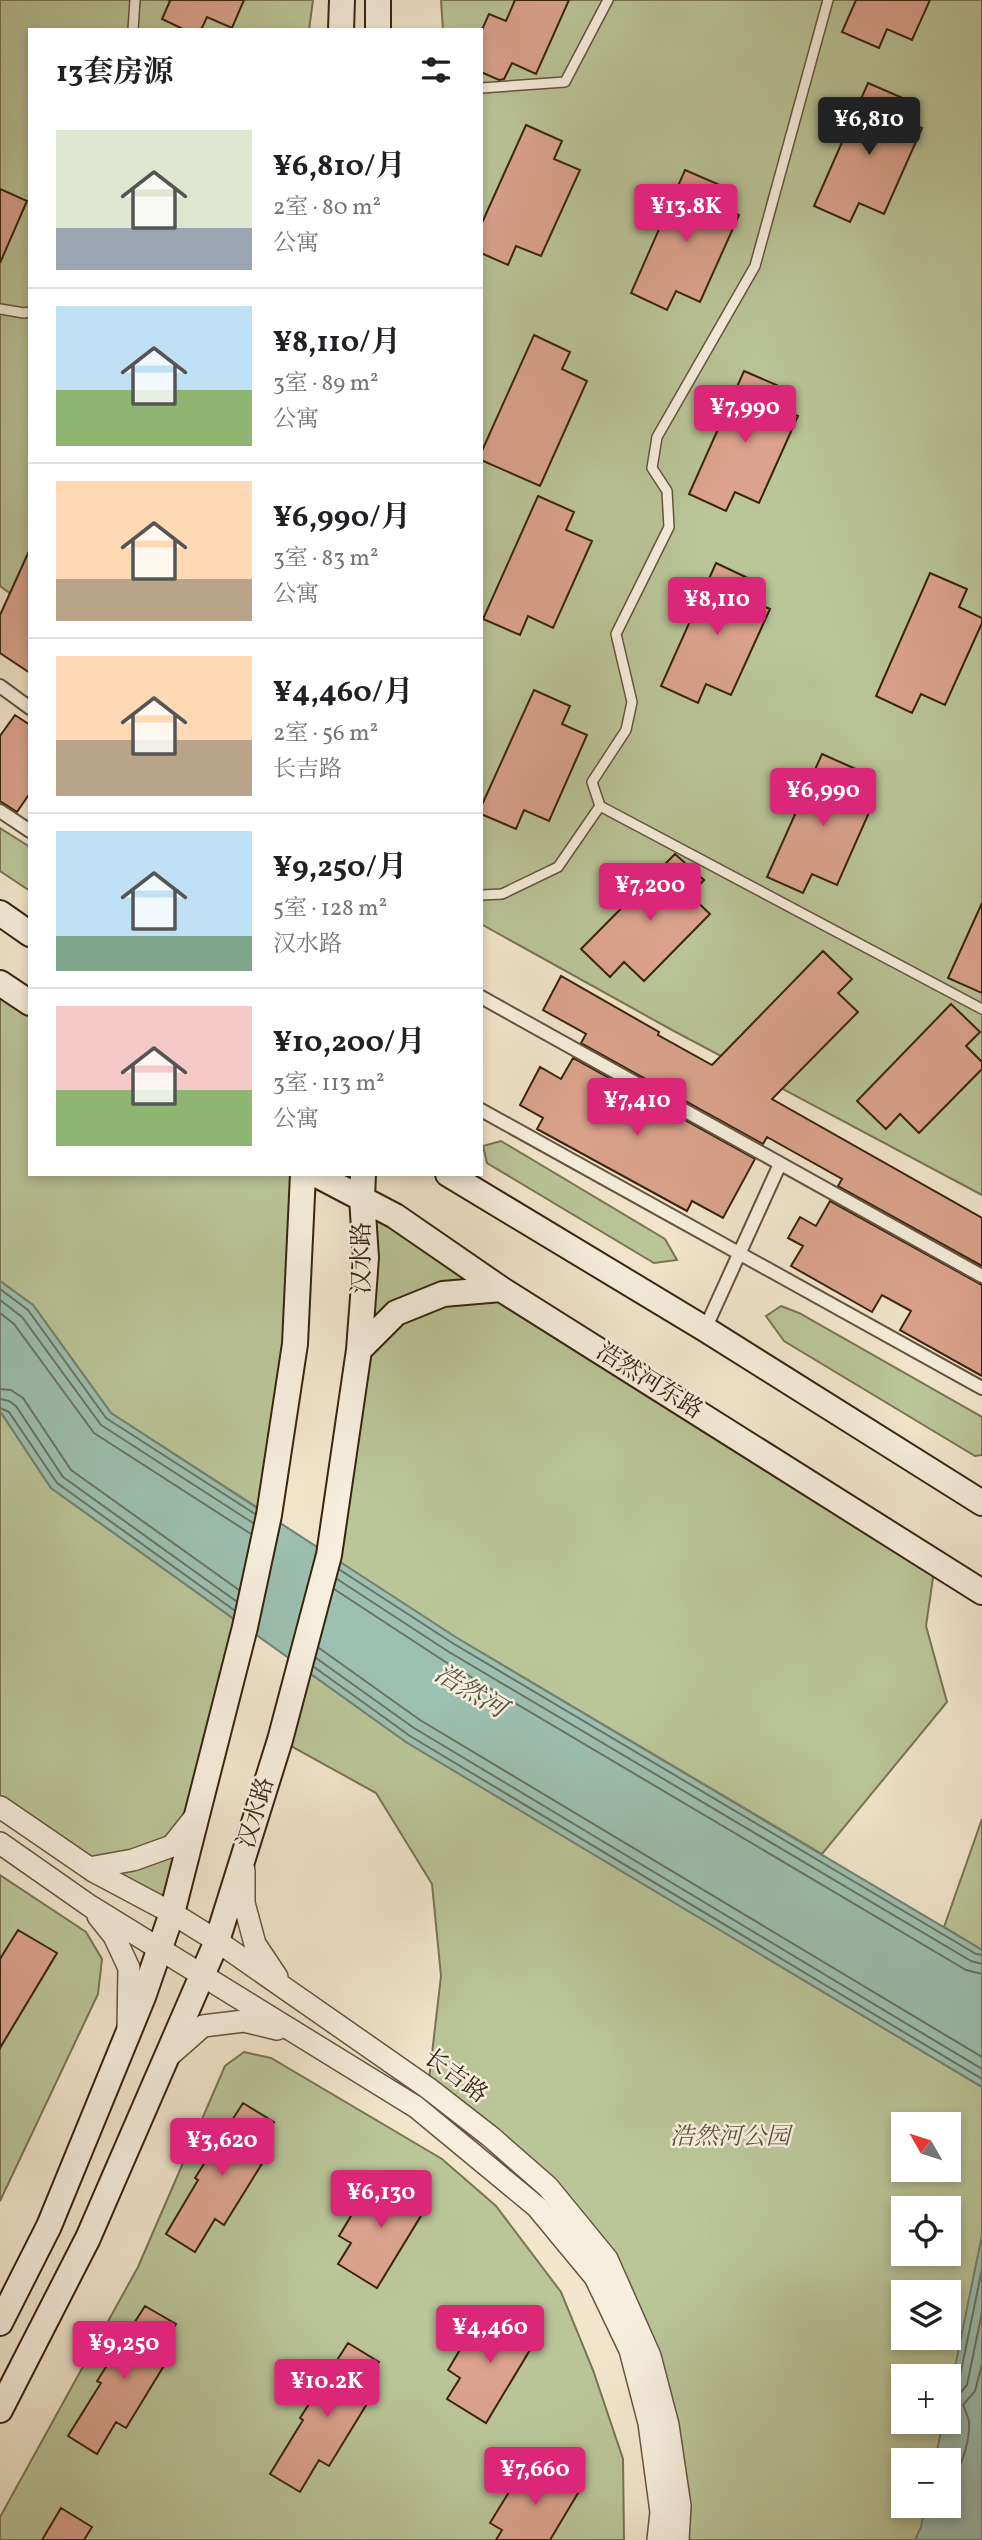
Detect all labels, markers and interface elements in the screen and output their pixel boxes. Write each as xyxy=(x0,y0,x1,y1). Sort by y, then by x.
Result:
icon: filters xyxy=(417,51,455,89)
text: 13套房源 xyxy=(56,52,173,94)
pin: ¥6,810 xyxy=(812,97,926,157)
text: ¥6,810 xyxy=(834,104,904,136)
text: ¥6,810/月 xyxy=(273,146,406,188)
icon: home xyxy=(112,158,196,242)
pin: ¥13.8K xyxy=(629,184,743,244)
text: ¥13.8K xyxy=(650,191,722,223)
text: 2室 · 80 m² xyxy=(273,192,381,224)
text: 公寓 xyxy=(273,228,319,260)
text: ¥8,110/月 xyxy=(273,322,401,364)
icon: home xyxy=(112,334,196,418)
text: 3室 · 89 m² xyxy=(273,368,379,400)
pin: ¥7,990 xyxy=(688,386,802,445)
text: ¥7,990 xyxy=(710,392,780,424)
text: 公寓 xyxy=(273,404,319,436)
text: ¥6,990/月 xyxy=(273,497,411,539)
icon: home xyxy=(112,509,196,593)
text: 3室 · 83 m² xyxy=(273,543,378,575)
pin: ¥8,110 xyxy=(660,578,774,637)
text: 公寓 xyxy=(273,579,319,611)
text: ¥8,110 xyxy=(684,584,750,616)
text: ¥4,460/月 xyxy=(273,672,413,714)
icon: home xyxy=(112,684,196,768)
text: 2室 · 56 m² xyxy=(273,718,378,750)
text: 长吉路 xyxy=(273,754,342,786)
pin: ¥6,990 xyxy=(766,768,880,828)
text: ¥6,990 xyxy=(786,775,860,807)
text: ¥9,250/月 xyxy=(273,847,407,889)
icon: home xyxy=(112,859,196,943)
pin: ¥7,200 xyxy=(593,864,707,923)
text: ¥7,200 xyxy=(615,870,685,902)
text: 5室 · 128 m² xyxy=(273,893,387,925)
text: 汉水路 xyxy=(273,929,342,961)
text: ¥10,200/月 xyxy=(273,1022,425,1064)
icon: home xyxy=(112,1034,196,1118)
text: 3室 · 113 m² xyxy=(273,1068,385,1100)
pin: ¥7,410 xyxy=(580,1078,694,1138)
text: ¥7,410 xyxy=(603,1085,671,1117)
text: 公寓 xyxy=(273,1104,319,1136)
street label: 汉水路 xyxy=(346,1222,380,1294)
street label: 浩然河东路 xyxy=(589,1336,709,1428)
water label: 浩然河 xyxy=(427,1656,516,1730)
street label: 汉水路 xyxy=(230,1774,284,1852)
street label: 长吉路 xyxy=(416,2042,494,2112)
north arrow xyxy=(891,2112,961,2182)
map controls xyxy=(891,2112,961,2518)
pin: ¥3,620 xyxy=(165,2118,279,2178)
park label: 浩然河公园 xyxy=(670,2121,794,2155)
text: ¥3,620 xyxy=(186,2125,258,2157)
pin: ¥6,130 xyxy=(324,2170,438,2230)
text: ¥6,130 xyxy=(347,2177,415,2209)
button: locate xyxy=(891,2196,961,2266)
button: layers xyxy=(891,2280,961,2350)
pin: ¥4,460 xyxy=(433,2306,547,2365)
text: ¥4,460 xyxy=(452,2312,528,2344)
pin: ¥9,250 xyxy=(67,2322,181,2381)
text: ¥9,250 xyxy=(89,2328,159,2360)
pin: ¥10.2K xyxy=(270,2360,384,2419)
button: + xyxy=(891,2364,961,2434)
text: ¥10.2K xyxy=(290,2366,364,2398)
pin: ¥7,660 xyxy=(478,2448,592,2507)
button: − xyxy=(891,2448,961,2518)
text: ¥7,660 xyxy=(500,2454,570,2486)

